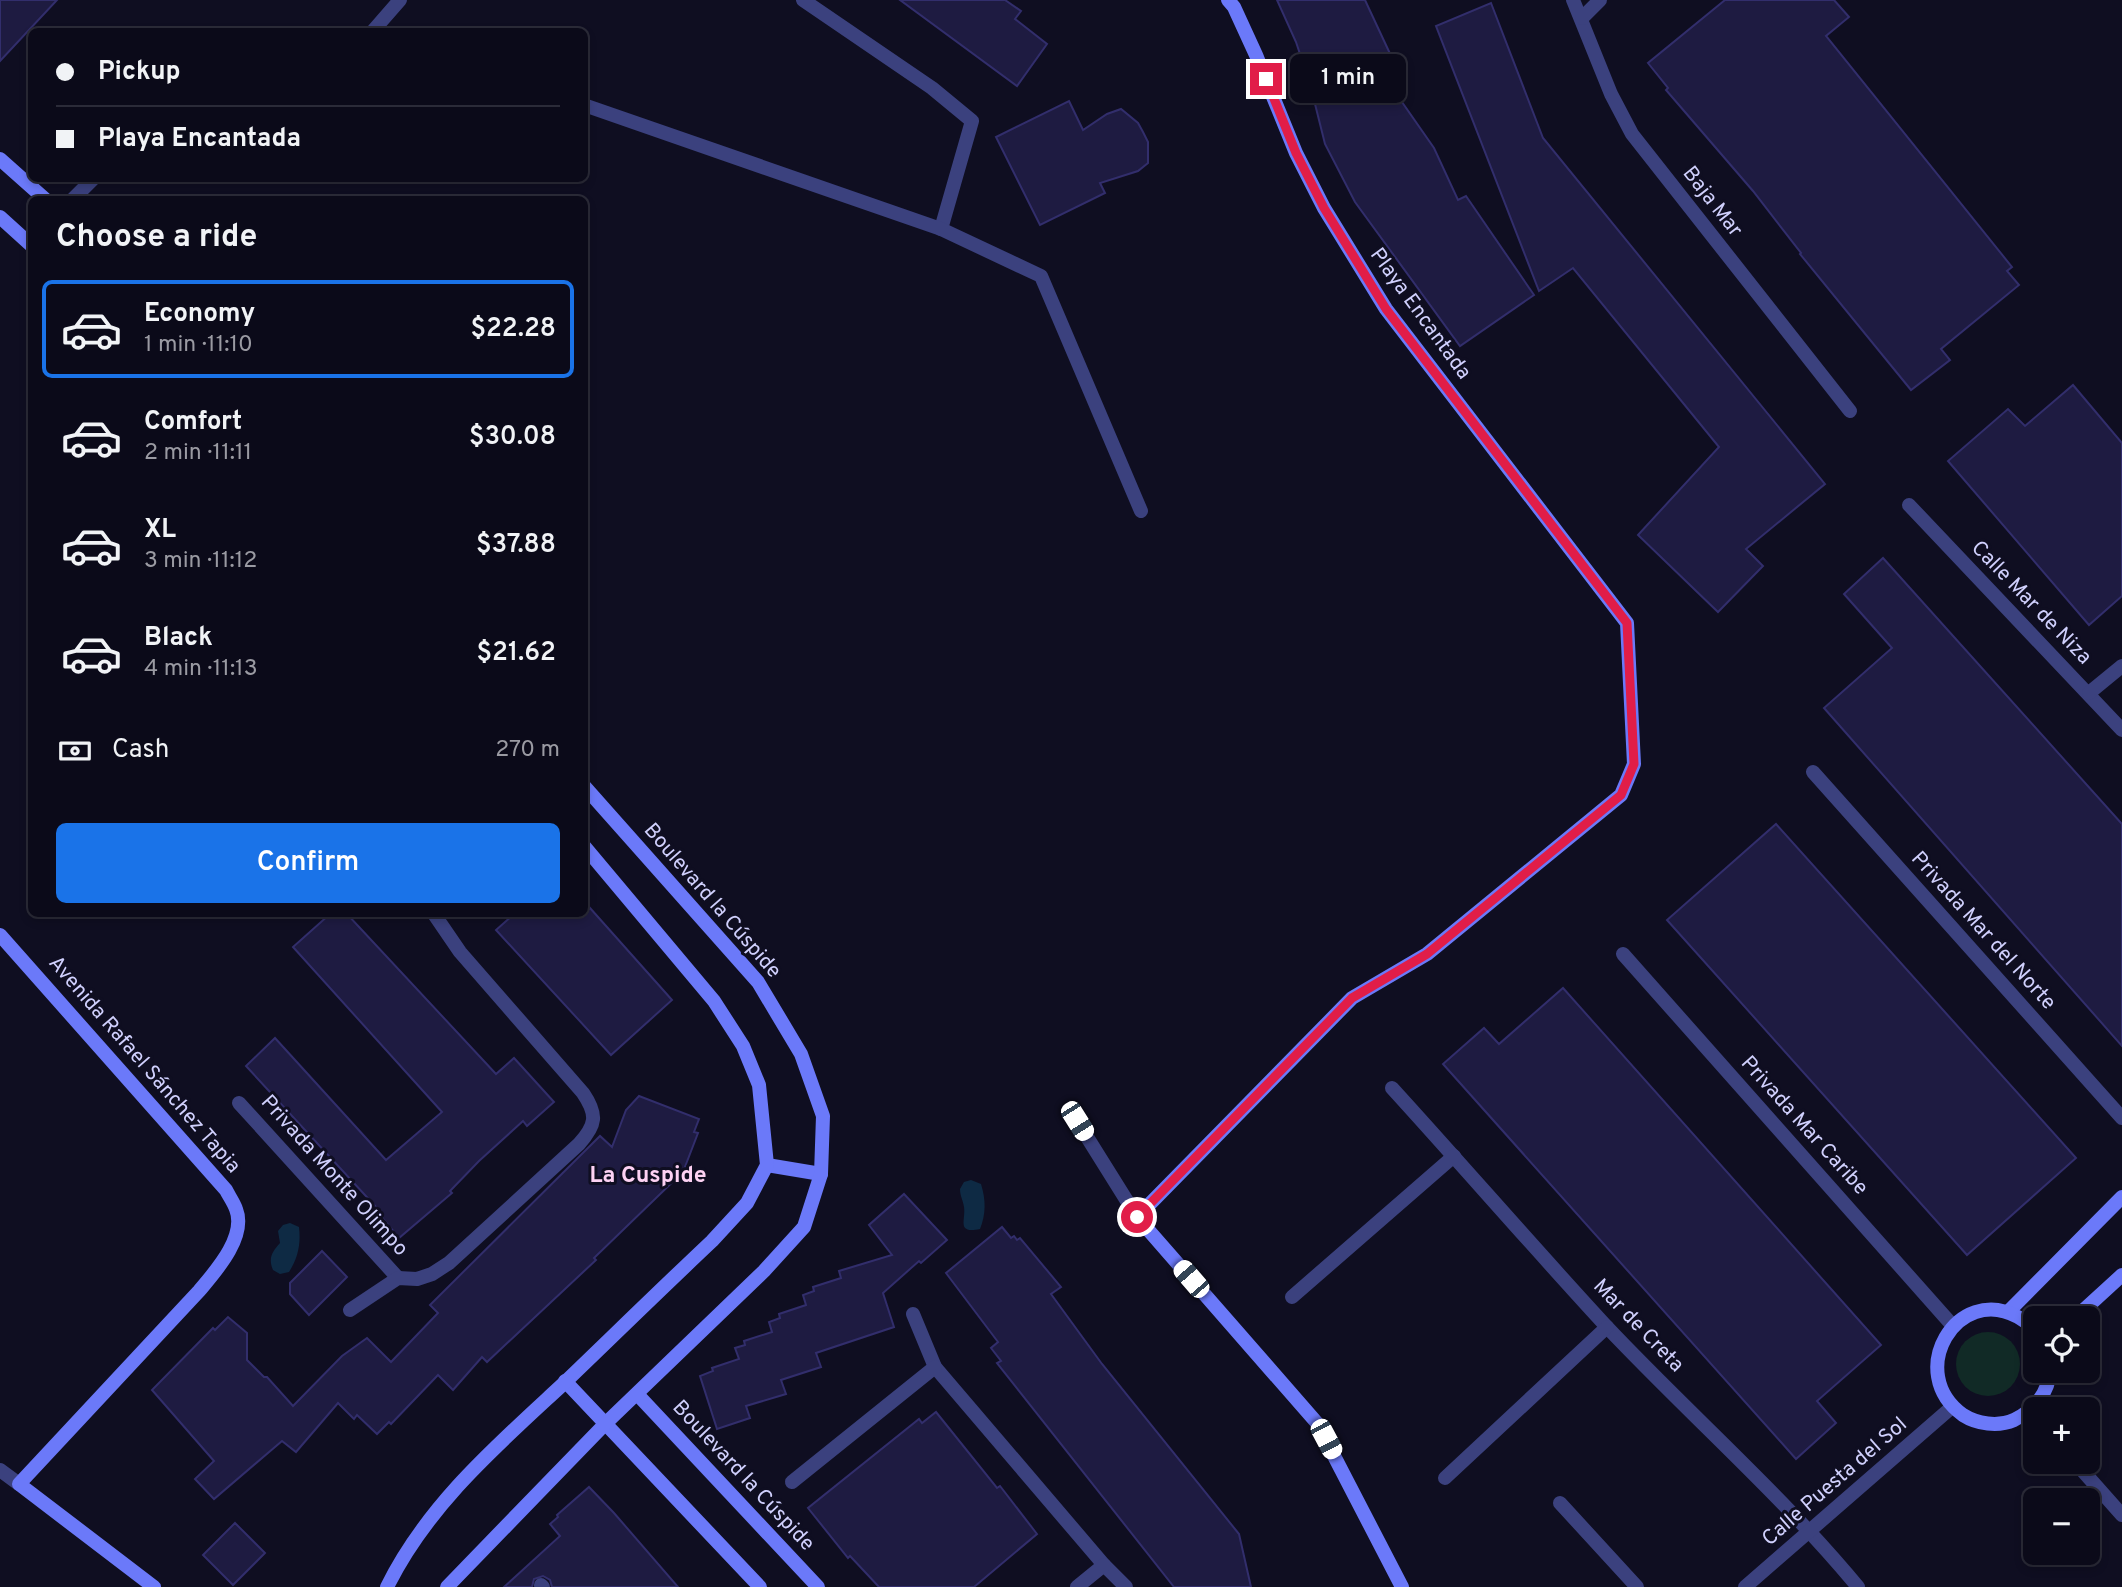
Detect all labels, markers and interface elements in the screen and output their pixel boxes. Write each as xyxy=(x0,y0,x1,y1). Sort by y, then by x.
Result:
callout: 1 min xyxy=(1290,55,1406,104)
text: Pickup xyxy=(98,56,181,89)
route end xyxy=(1250,63,1282,95)
text: 1 min xyxy=(1321,64,1375,93)
text: Playa Encantada xyxy=(98,123,301,156)
street label: Baja Mar xyxy=(1676,161,1748,243)
text: Choose a ride xyxy=(56,218,257,258)
street label: Playa Encantada xyxy=(1363,243,1477,385)
icon: car xyxy=(60,298,123,361)
text: Economy xyxy=(144,298,255,331)
text: $22.28 xyxy=(470,313,556,346)
text: 1 min · 11:10 xyxy=(144,331,253,360)
icon: car xyxy=(60,406,123,469)
text: Comfort xyxy=(144,406,242,439)
text: $30.08 xyxy=(469,421,556,454)
text: 2 min · 11:11 xyxy=(144,439,252,468)
icon: car xyxy=(60,514,123,577)
text: XL xyxy=(144,514,176,547)
text: $37.88 xyxy=(476,529,556,562)
street label: Calle Mar de Niza xyxy=(1965,535,2097,671)
text: 3 min · 11:12 xyxy=(144,547,257,576)
icon: car xyxy=(60,622,123,685)
text: Black xyxy=(144,622,213,655)
text: $21.62 xyxy=(476,637,556,670)
text: 4 min · 11:13 xyxy=(144,655,258,684)
icon: cash xyxy=(56,732,94,770)
text: Cash xyxy=(112,734,169,767)
text: 270 m xyxy=(495,736,560,765)
street label: Boulevard la Cúspide xyxy=(637,818,787,984)
button: Confirm xyxy=(56,823,560,903)
street label: Privada Mar del Norte xyxy=(1905,846,2061,1016)
street label: Avenida Rafael Sánchez Tapia xyxy=(42,951,246,1179)
street label: Privada Mar Caribe xyxy=(1734,1051,1874,1201)
street label: Privada Monte Olimpo xyxy=(254,1090,414,1262)
car xyxy=(1057,1098,1098,1144)
district label: La Cuspide xyxy=(589,1162,707,1191)
route start xyxy=(1121,1201,1153,1233)
car xyxy=(1170,1256,1213,1302)
street label: Mar de Creta xyxy=(1587,1274,1689,1378)
map controls xyxy=(2023,1306,2100,1565)
button: locate xyxy=(2023,1306,2100,1383)
street label: Boulevard la Cúspide xyxy=(666,1395,820,1557)
button: + xyxy=(2023,1397,2100,1474)
street label: Calle Puesta del Sol xyxy=(1757,1411,1913,1553)
car xyxy=(1307,1416,1346,1462)
button: − xyxy=(2023,1488,2100,1565)

